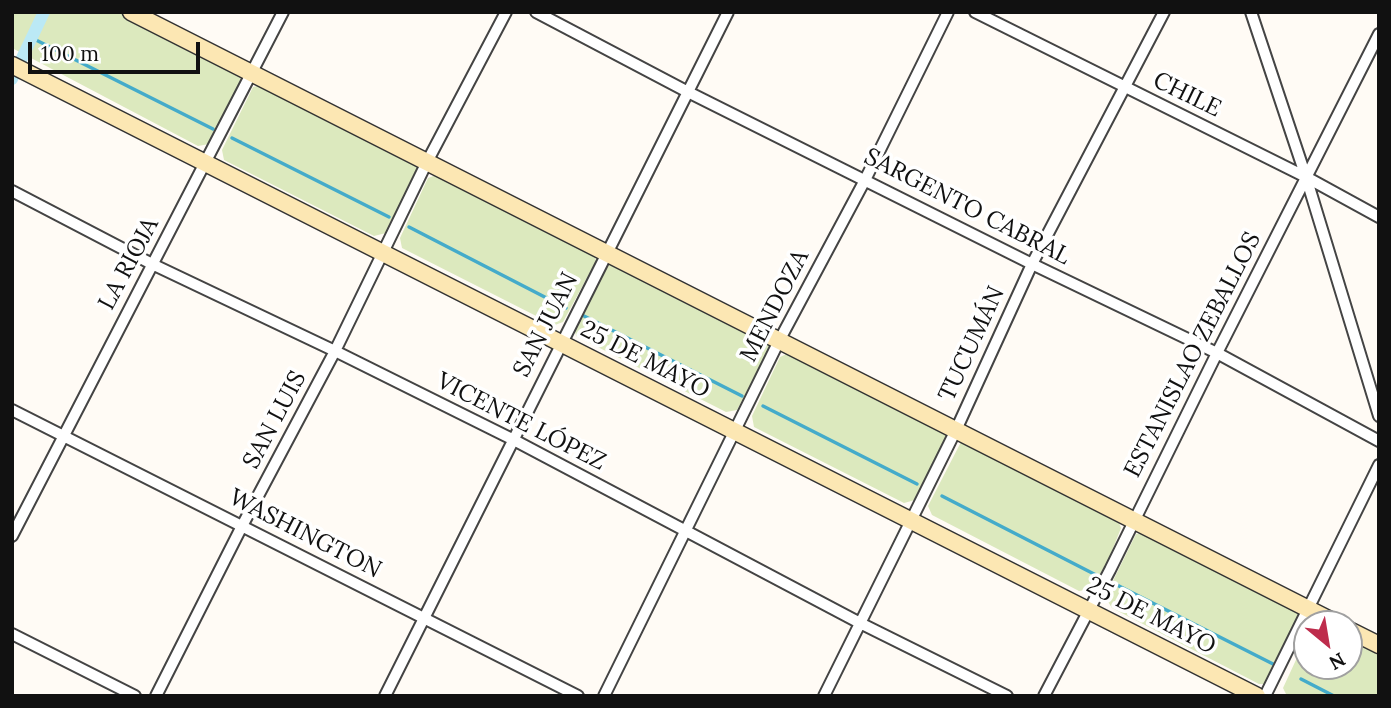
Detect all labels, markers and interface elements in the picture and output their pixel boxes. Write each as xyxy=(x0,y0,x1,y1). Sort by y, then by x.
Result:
scale bar xyxy=(32,28,203,72)
text: 100 m xyxy=(41,40,99,67)
street label: CHILE xyxy=(1148,66,1226,124)
street label: SARGENTO CABRAL xyxy=(859,143,1075,271)
street label: LA RIOJA xyxy=(93,213,165,315)
street label: ESTANISLAO ZEBALLOS xyxy=(1119,227,1267,483)
street label: MENDOZA xyxy=(735,245,815,367)
street label: SAN JUAN xyxy=(508,268,584,382)
street label: TUCUMÁN xyxy=(933,282,1011,406)
street label: 25 DE MAYO xyxy=(576,315,714,405)
street label: SAN LUIS xyxy=(237,366,313,474)
street label: VICENTE LÓPEZ xyxy=(431,367,611,477)
street label: WASHINGTON xyxy=(224,483,386,585)
street label: 25 DE MAYO xyxy=(1082,571,1220,661)
north arrow xyxy=(1293,610,1363,680)
text: N xyxy=(1325,647,1350,676)

